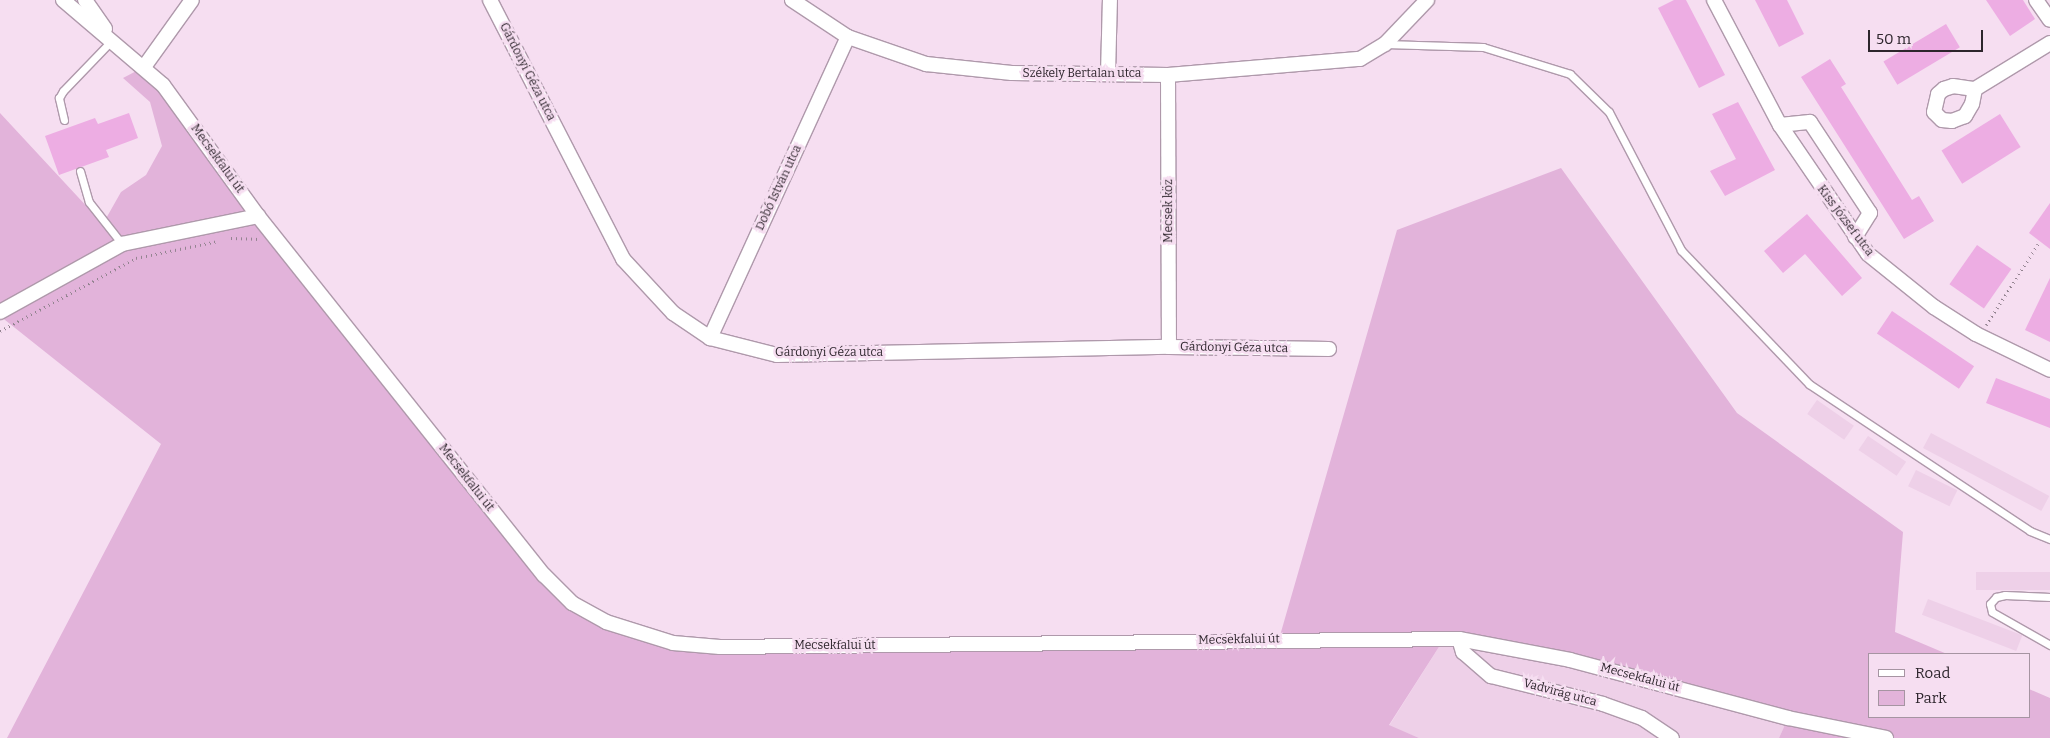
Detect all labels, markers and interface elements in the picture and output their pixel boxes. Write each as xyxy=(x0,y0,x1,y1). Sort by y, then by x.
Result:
scale bar xyxy=(1870,20,1985,52)
street label: Gárdonyi Géza utca xyxy=(496,21,558,123)
text: 50 m xyxy=(1876,30,1911,48)
street label: Székely Bertalan utca xyxy=(1023,67,1141,81)
street label: Mecsekfalui út xyxy=(187,122,247,196)
street label: Dobó István utca xyxy=(753,143,805,233)
street label: Mecsek köz xyxy=(1162,179,1176,243)
street label: Kiss József utca xyxy=(1814,183,1876,259)
street label: Gárdonyi Géza utca xyxy=(1180,340,1288,356)
street label: Gárdonyi Géza utca xyxy=(775,346,883,360)
street label: Mecsekfalui út xyxy=(435,441,497,515)
street label: Mecsekfalui út xyxy=(1198,632,1280,648)
street label: Mecsekfalui út xyxy=(794,639,876,653)
legend xyxy=(1868,653,2030,718)
street label: Mecsekfalui út xyxy=(1599,661,1681,695)
text: Road xyxy=(1915,664,1950,682)
street label: Vadvirág utca xyxy=(1522,676,1598,710)
text: Park xyxy=(1915,689,1947,707)

